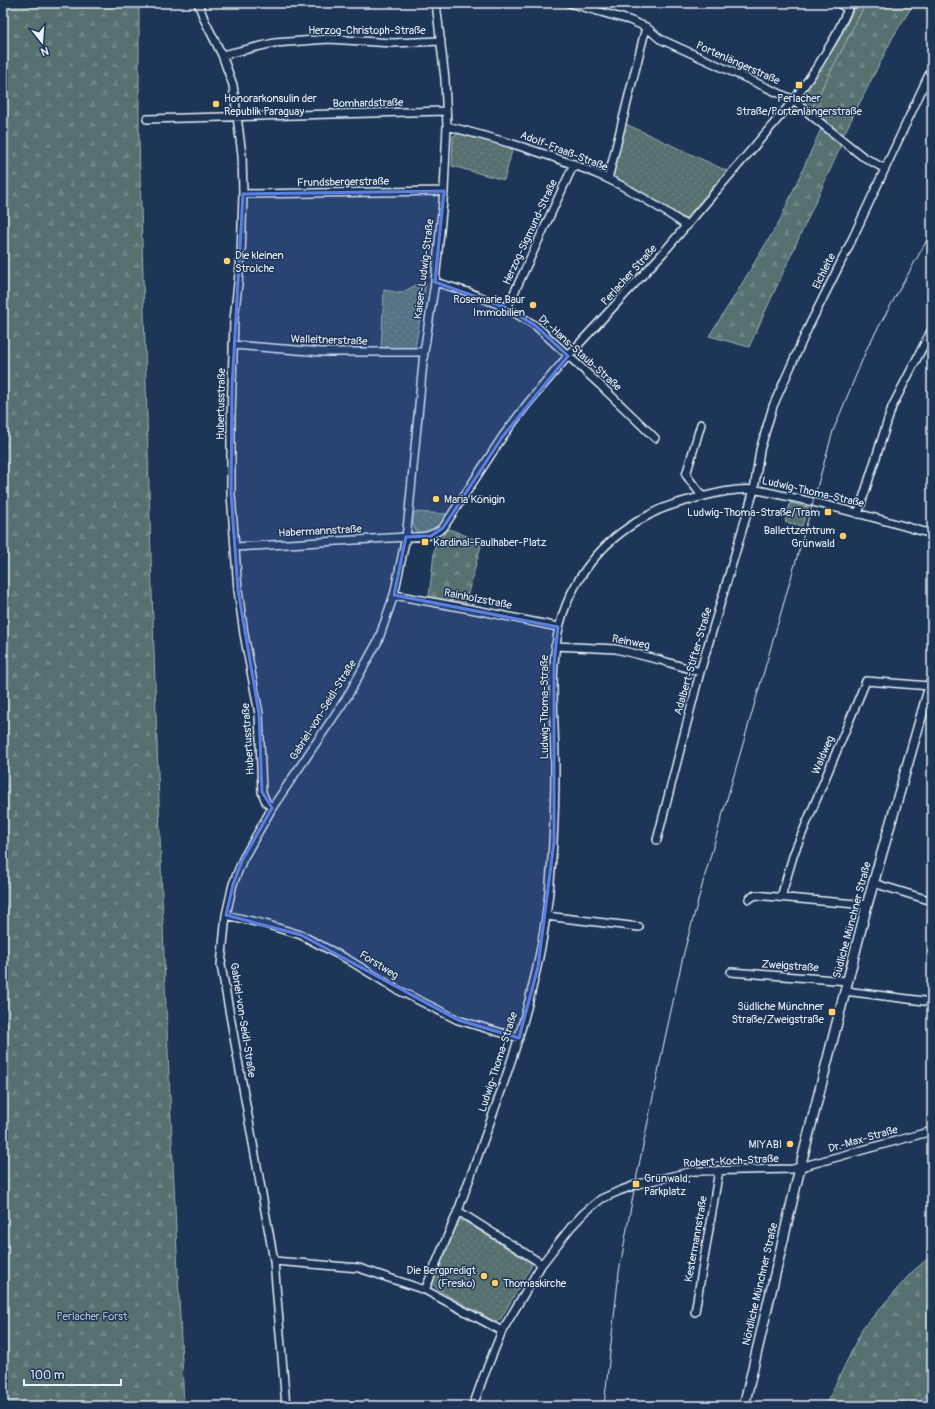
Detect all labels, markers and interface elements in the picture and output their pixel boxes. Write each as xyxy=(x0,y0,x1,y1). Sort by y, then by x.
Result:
north arrow xyxy=(22,22,62,62)
street label: Herzog-Christoph-Straße xyxy=(308,24,426,37)
street label: Portenlängerstraße xyxy=(694,39,783,88)
text: N xyxy=(39,44,50,59)
marker: Perlacher Straße/Portenlängerstraße xyxy=(794,80,804,90)
place label: Honorarkonsulin der Republik Paraguay xyxy=(224,92,317,118)
place label: Perlacher Straße/Portenlängerstraße xyxy=(736,92,862,118)
street label: Bomhardstraße xyxy=(333,96,404,110)
marker: Honorarkonsulin der Republik Paraguay xyxy=(211,99,221,109)
street label: Adolf-Fraaß-Straße xyxy=(518,128,610,174)
street label: Frundsbergerstraße xyxy=(297,175,390,189)
street label: Herzog-Sigmund-Straße xyxy=(500,177,560,287)
street label: Kaiser-Ludwig-Straße xyxy=(411,218,437,320)
street label: Perlacher Straße xyxy=(598,242,660,308)
place label: Die kleinen Strolche xyxy=(235,249,284,275)
street label: Eichleite xyxy=(810,250,838,291)
marker: Die kleinen Strolche xyxy=(222,256,232,266)
place label: Rosemarie Baur Immobilien xyxy=(453,293,525,319)
marker: Rosemarie Baur Immobilien xyxy=(528,300,538,310)
street label: Dr.-Hans-Staub-Straße xyxy=(536,312,625,394)
street label: Walleitnerstraße xyxy=(290,332,368,348)
street label: Hubertusstraße xyxy=(214,367,228,440)
street label: Ludwig-Thoma-Straße xyxy=(761,474,866,510)
place label: Maria Königin xyxy=(444,493,505,506)
marker: Maria Königin xyxy=(431,494,441,504)
place label: Ludwig-Thoma-Straße/Tram xyxy=(687,506,820,519)
marker: Ludwig-Thoma-Straße/Tram xyxy=(823,507,833,517)
street label: Habermannstraße xyxy=(278,522,363,540)
place label: Ballettzentrum Grünwald xyxy=(764,524,835,550)
marker: Ballettzentrum Grünwald xyxy=(838,531,848,541)
place label: Kardinal-Faulhaber-Platz xyxy=(433,536,547,549)
marker: Kardinal-Faulhaber-Platz xyxy=(420,537,430,547)
street label: Rainholzstraße xyxy=(443,586,514,612)
street label: Adalbert-Stifter-Straße xyxy=(671,605,715,716)
street label: Reinweg xyxy=(611,632,651,652)
street label: Ludwig-Thoma-Straße xyxy=(538,654,551,759)
street label: Gabriel-von-Seidl-Straße xyxy=(287,657,360,763)
street label: Hubertusstraße xyxy=(239,702,257,775)
street label: Waldweg xyxy=(809,733,837,776)
street label: Südliche Münchner Straße xyxy=(830,860,874,980)
street label: Forstweg xyxy=(357,948,401,982)
street label: Zweigstraße xyxy=(761,958,820,975)
street label: Gabriel-von-Seidl-Straße xyxy=(228,962,259,1079)
place label: Südliche Münchner Straße/Zweigstraße xyxy=(731,1000,825,1026)
marker: Südliche Münchner Straße/Zweigstraße xyxy=(827,1007,837,1017)
street label: Ludwig-Thoma-Straße xyxy=(476,1010,520,1114)
street label: Dr.-Max-Straße xyxy=(827,1123,900,1155)
place label: MIYABI xyxy=(748,1138,782,1151)
marker: MIYABI xyxy=(785,1139,795,1149)
street label: Robert-Koch-Straße xyxy=(683,1152,780,1170)
place label: Grünwald, Parkplatz xyxy=(644,1172,691,1198)
marker: Grünwald, Parkplatz xyxy=(631,1179,641,1189)
street label: Kestermannstraße xyxy=(682,1194,710,1283)
street label: Nördliche Münchner Straße xyxy=(740,1221,781,1347)
place label: Die Bergpredigt (Fresko) xyxy=(407,1264,477,1290)
marker: Die Bergpredigt (Fresko) xyxy=(479,1271,489,1281)
place label: Thomaskirche xyxy=(503,1277,567,1290)
marker: Thomaskirche xyxy=(490,1278,500,1288)
park label: Perlacher Forst xyxy=(57,1310,128,1323)
scale bar xyxy=(24,1361,121,1387)
text: 100 m xyxy=(30,1368,65,1383)

